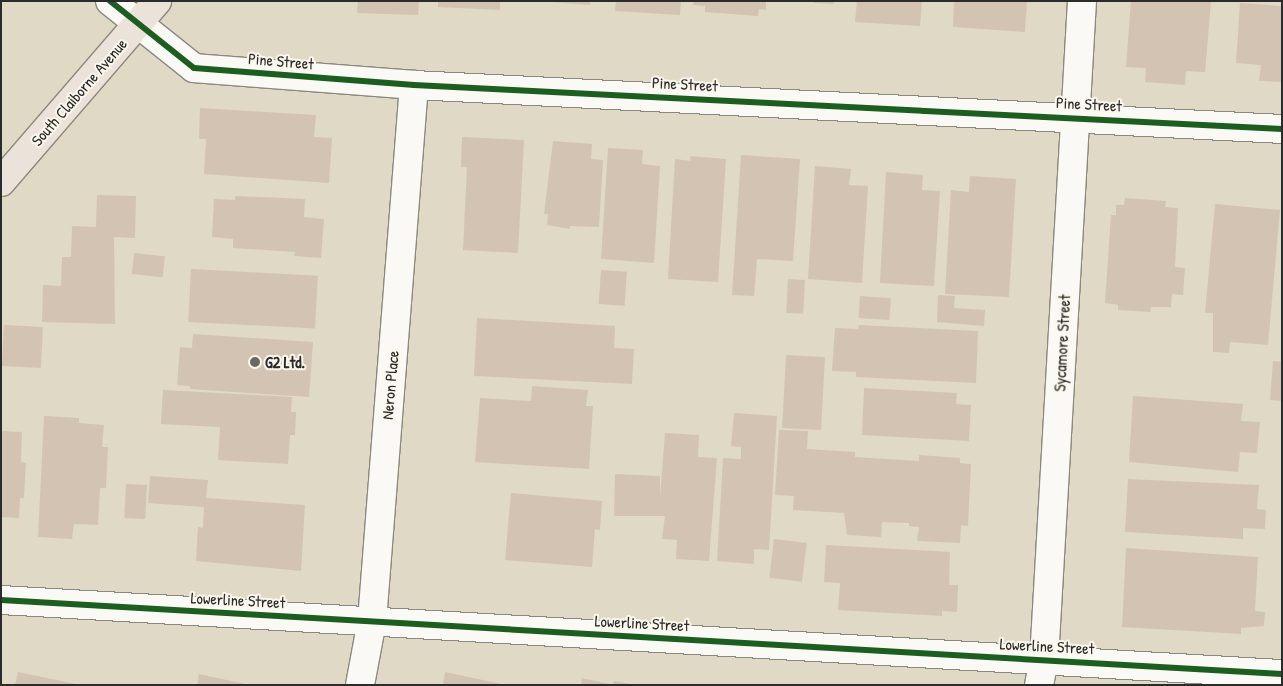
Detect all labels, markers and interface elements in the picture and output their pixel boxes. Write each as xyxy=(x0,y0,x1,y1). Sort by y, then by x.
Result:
street label: South Claiborne Avenue xyxy=(27,34,131,150)
street label: Pine Street xyxy=(247,49,315,73)
street label: Pine Street xyxy=(652,73,718,95)
street label: Pine Street xyxy=(1056,93,1122,115)
street label: Sycamore Street xyxy=(1050,294,1074,392)
street label: Neron Place xyxy=(377,350,403,420)
place label: G2 Ltd. xyxy=(265,352,305,372)
marker: G2 Ltd. xyxy=(249,356,261,368)
street label: Lowerline Street xyxy=(190,588,286,612)
street label: Lowerline Street xyxy=(594,611,690,635)
street label: Lowerline Street xyxy=(999,634,1095,658)

